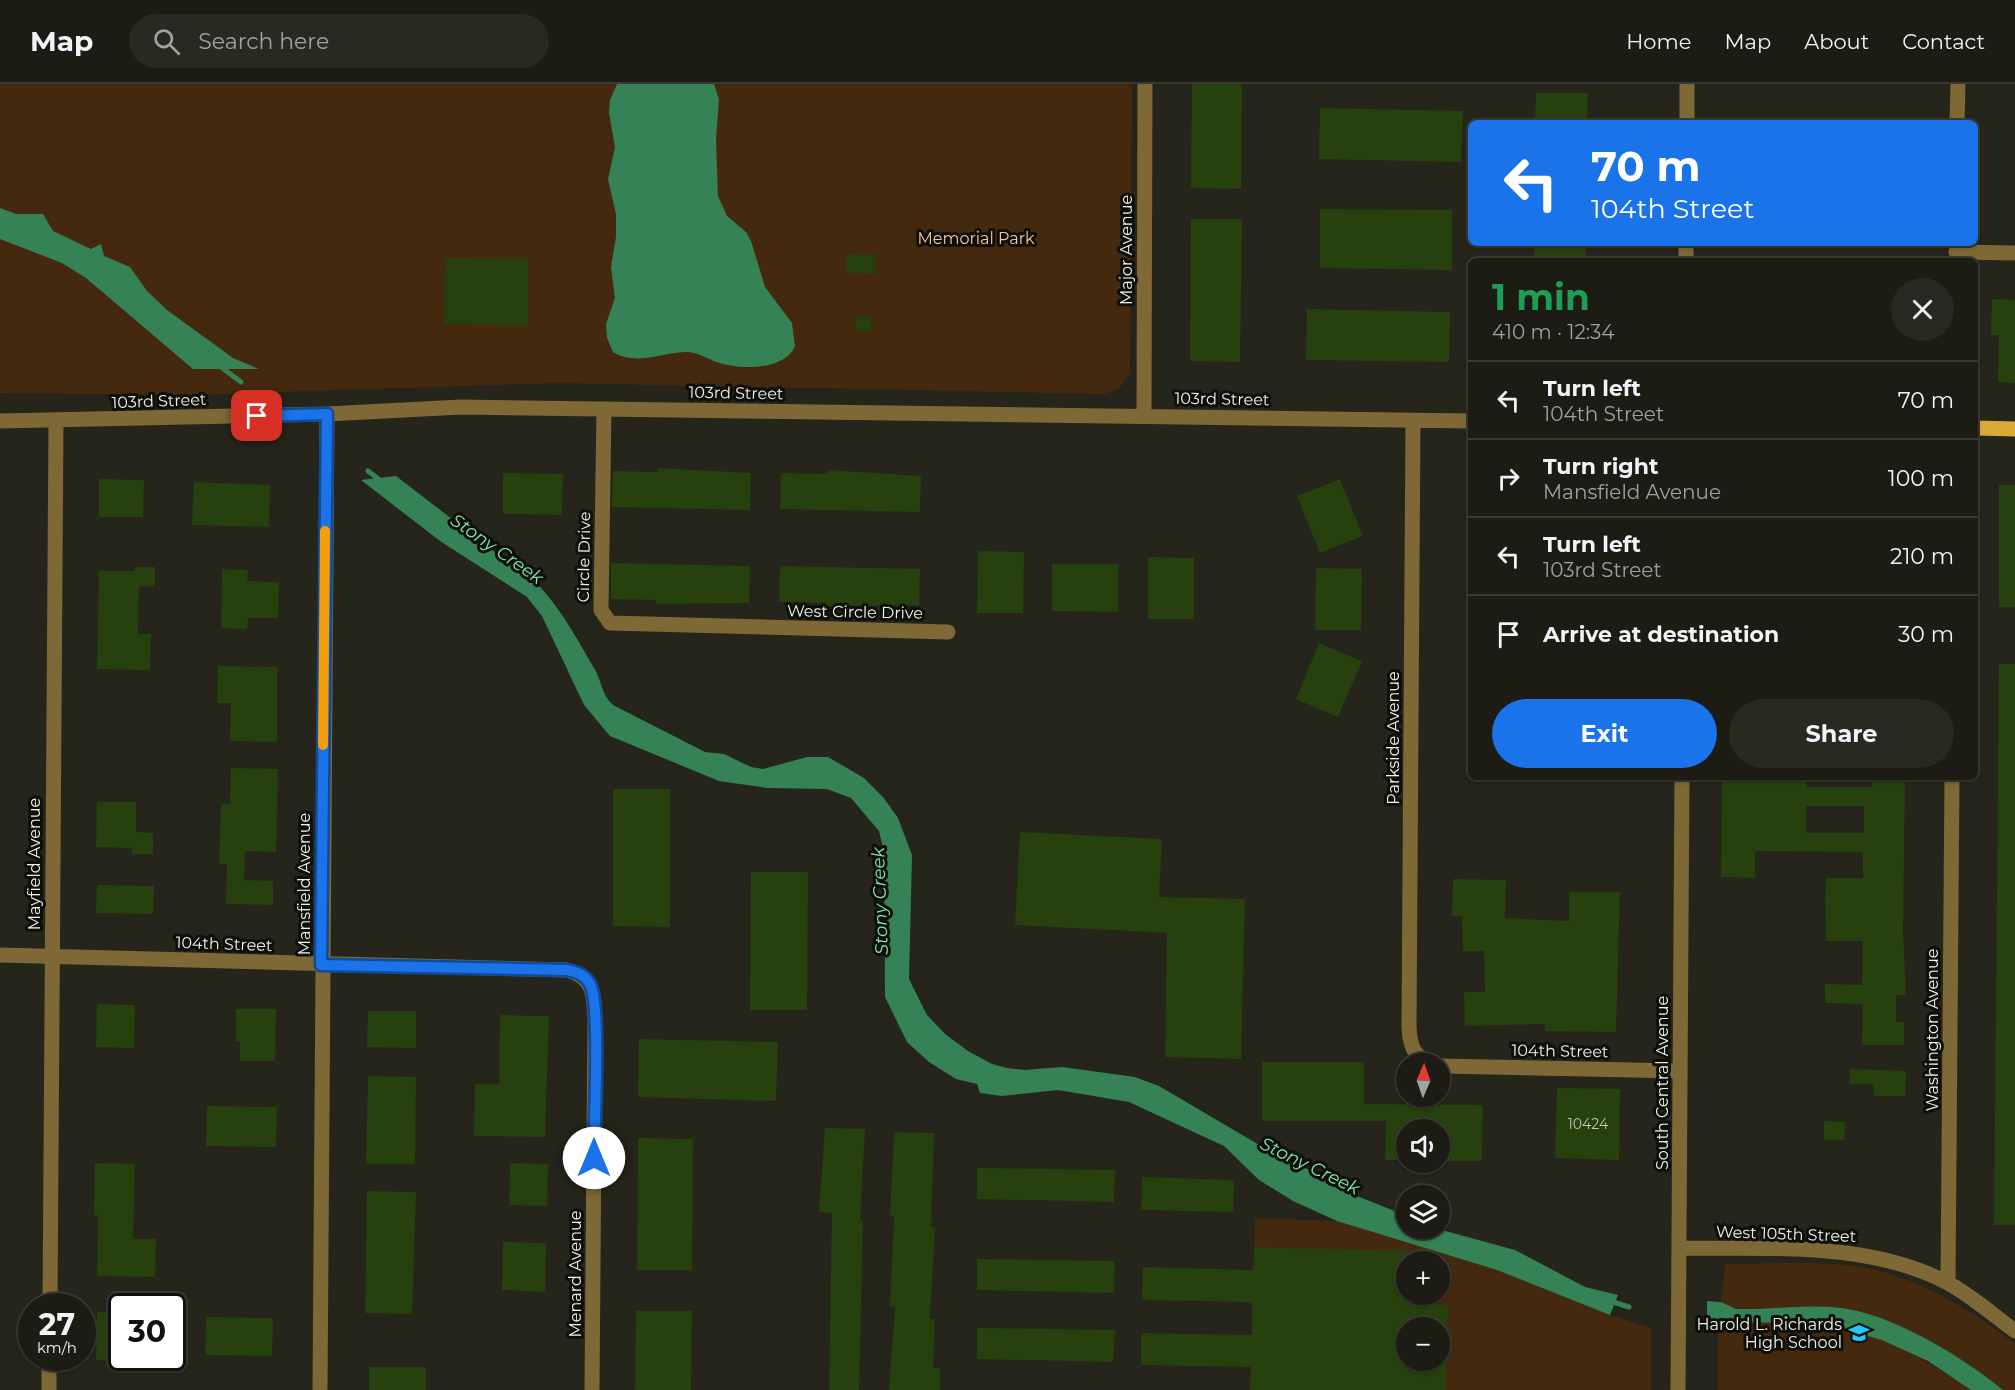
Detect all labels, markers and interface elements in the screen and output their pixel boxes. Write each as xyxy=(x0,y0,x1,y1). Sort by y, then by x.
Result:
search box xyxy=(129,14,549,68)
text: Map xyxy=(30,24,93,58)
icon: search xyxy=(150,25,183,58)
text: Search here xyxy=(198,28,329,55)
text: Home xyxy=(1626,29,1691,54)
text: Map xyxy=(1724,29,1771,54)
text: About xyxy=(1804,29,1869,54)
text: Contact xyxy=(1902,29,1985,54)
text: 70 m xyxy=(1591,140,1701,192)
icon: left xyxy=(1492,144,1570,222)
text: 104th Street xyxy=(1591,192,1754,225)
street label: Major Avenue xyxy=(1117,195,1136,305)
park label: Memorial Park xyxy=(917,229,1035,248)
text: 1 min xyxy=(1492,275,1590,319)
button: close xyxy=(1891,278,1954,341)
text: 410 m · 12:34 xyxy=(1492,320,1614,344)
text: Turn left xyxy=(1543,375,1641,402)
street label: 103rd Street xyxy=(688,383,784,403)
icon: left xyxy=(1492,384,1525,417)
text: 70 m xyxy=(1898,387,1954,414)
street label: 103rd Street xyxy=(1174,389,1270,409)
street label: 103rd Street xyxy=(111,390,207,412)
pin xyxy=(231,390,282,441)
icon: arrive xyxy=(240,399,273,432)
text: 104th Street xyxy=(1543,402,1664,426)
text: Turn right xyxy=(1543,453,1658,480)
icon: right xyxy=(1492,462,1525,495)
text: 100 m xyxy=(1888,465,1954,492)
text: Mansfield Avenue xyxy=(1543,480,1721,504)
water label: Stony Creek xyxy=(446,509,549,590)
street label: Circle Drive xyxy=(574,511,594,603)
text: Turn left xyxy=(1543,531,1641,558)
icon: left xyxy=(1492,540,1525,573)
text: 210 m xyxy=(1890,543,1954,570)
text: 103rd Street xyxy=(1543,558,1662,582)
street label: West Circle Drive xyxy=(787,601,923,623)
icon: arrive xyxy=(1492,618,1525,651)
text: Arrive at destination xyxy=(1543,621,1779,648)
text: 30 m xyxy=(1898,621,1954,648)
street label: Parkside Avenue xyxy=(1384,671,1403,805)
button: Exit xyxy=(1492,699,1717,768)
button: Share xyxy=(1729,699,1954,768)
street label: Mayfield Avenue xyxy=(25,798,44,930)
street label: Mansfield Avenue xyxy=(295,813,314,955)
water label: Stony Creek xyxy=(867,845,893,955)
street label: 104th Street xyxy=(175,933,273,955)
street label: Washington Avenue xyxy=(1923,949,1942,1111)
street label: South Central Avenue xyxy=(1653,996,1672,1170)
street label: 104th Street xyxy=(1511,1041,1609,1061)
north arrow xyxy=(1396,1053,1450,1107)
map controls xyxy=(1396,1053,1450,1371)
house number: 10424 xyxy=(1568,1115,1609,1133)
button: sound xyxy=(1396,1119,1450,1173)
position arrow xyxy=(562,1126,626,1190)
water label: Stony Creek xyxy=(1257,1132,1365,1200)
button: layers xyxy=(1396,1185,1450,1239)
street label: Menard Avenue xyxy=(566,1211,585,1337)
street label: West 105th Street xyxy=(1716,1222,1857,1246)
button: + xyxy=(1396,1251,1450,1305)
speed limit sign: 30 xyxy=(108,1293,186,1371)
text: 27 xyxy=(39,1306,75,1343)
place label: Harold L. Richards High School xyxy=(1697,1315,1842,1352)
button: − xyxy=(1396,1317,1450,1371)
school or university icon: Harold L. Richards High School xyxy=(1847,1321,1871,1345)
text: km/h xyxy=(37,1338,77,1357)

